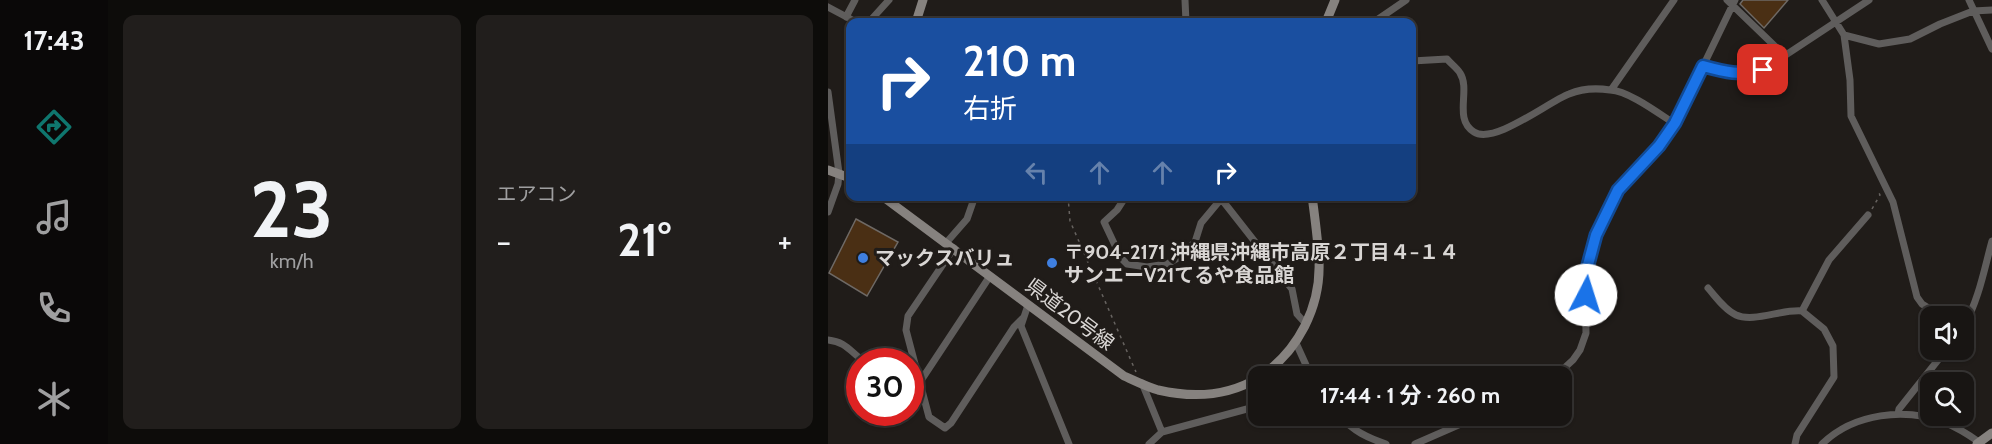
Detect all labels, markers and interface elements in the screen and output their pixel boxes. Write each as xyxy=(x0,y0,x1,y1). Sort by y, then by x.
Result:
text: 17:43 xyxy=(23,24,85,57)
text: 210 m xyxy=(963,35,1076,87)
icon: right xyxy=(864,42,942,120)
pin xyxy=(1737,44,1788,95)
icon: arrive xyxy=(1746,53,1779,86)
text: 右折 xyxy=(963,92,1017,125)
icon: directions xyxy=(33,106,75,148)
icon: left xyxy=(1020,156,1053,189)
icon: ahead xyxy=(1083,156,1116,189)
icon: ahead xyxy=(1146,156,1179,189)
icon: right xyxy=(1209,156,1242,189)
text: 23 xyxy=(250,162,333,257)
text: エアコン xyxy=(497,182,577,206)
icon: music xyxy=(33,196,75,238)
text: 21° xyxy=(618,213,671,267)
text: − xyxy=(497,221,511,261)
text: + xyxy=(777,221,792,261)
place label: 〒904-2171 沖縄県沖縄市高原２丁目４−１４ サンエーV21てるや食品館 xyxy=(1064,240,1459,287)
place label: マックスバリュ xyxy=(875,246,1014,270)
text: km/h xyxy=(270,249,314,273)
marker: マックスバリュ xyxy=(856,251,870,265)
marker: 〒904-2171 沖縄県沖縄市高原２丁目４−１４ サンエーV21てるや食品館 xyxy=(1045,256,1059,270)
position arrow xyxy=(1554,263,1618,327)
street label: 県道20号線 xyxy=(1021,273,1119,355)
icon: phone xyxy=(33,287,75,329)
map controls xyxy=(1920,306,1974,426)
button: sound xyxy=(1920,306,1974,360)
speed limit sign: 30 xyxy=(846,348,924,426)
button: search xyxy=(1920,372,1974,426)
icon: climate xyxy=(33,378,75,420)
text: 17:44 · 1 分 · 260 m xyxy=(1320,382,1500,409)

